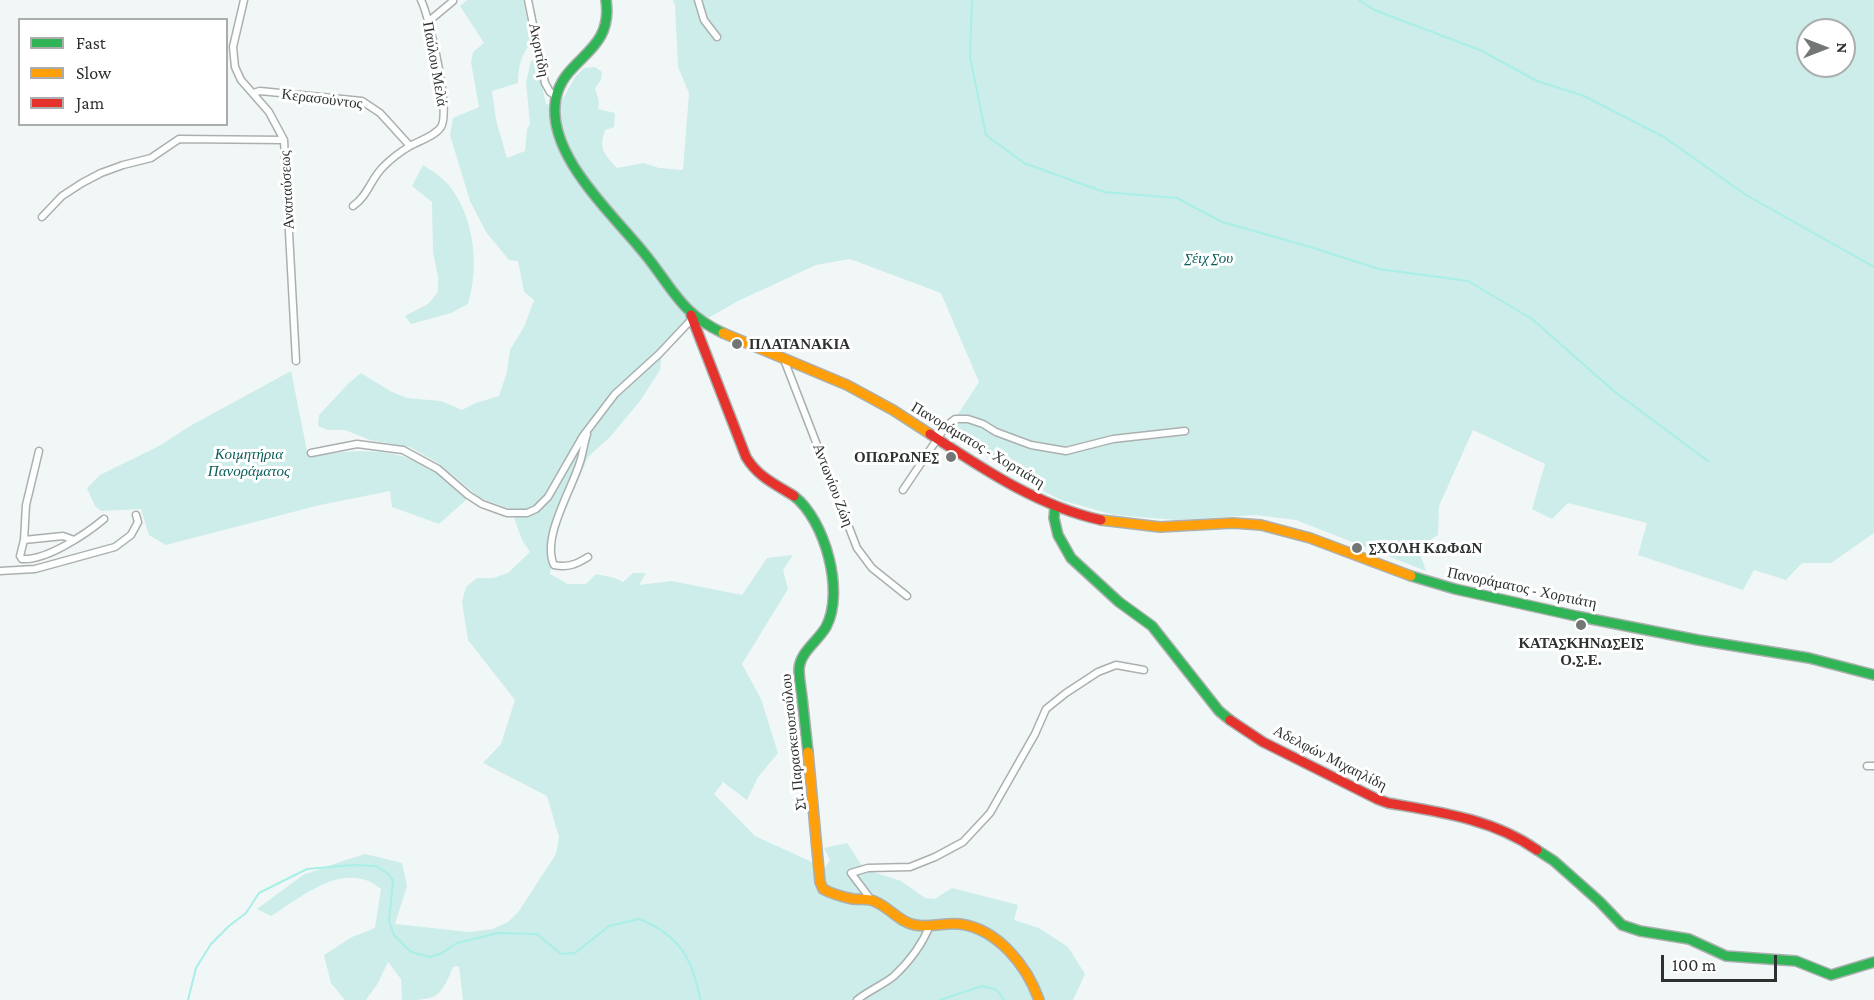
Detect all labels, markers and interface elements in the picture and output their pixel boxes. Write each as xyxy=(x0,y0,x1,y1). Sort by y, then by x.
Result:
legend xyxy=(18,18,228,126)
north arrow xyxy=(1796,18,1856,78)
street label: Παύλου Μελά xyxy=(419,20,451,108)
street label: Ακριτίδη xyxy=(525,21,553,79)
text: Fast xyxy=(76,33,106,53)
text: N xyxy=(1834,43,1851,53)
text: Slow xyxy=(76,63,111,83)
street label: Κερασούντος xyxy=(280,85,364,113)
text: Jam xyxy=(76,93,104,113)
street label: Αναπαύσεως xyxy=(276,150,298,230)
park label: Σέιχ Σου xyxy=(1185,249,1233,267)
place label: ΠΛΑΤΑΝΑΚΙΑ xyxy=(749,335,850,353)
marker: ΠΛΑΤΑΝΑΚΙΑ xyxy=(730,337,744,351)
street label: Πανοράματος - Χορτιάτη xyxy=(908,398,1048,492)
street label: Αντωνίου Ζώη xyxy=(809,441,857,529)
park label: Κοιμητήρια Πανοράματος xyxy=(208,445,290,480)
place label: ΟΠΩΡΩΝΕΣ xyxy=(854,448,939,466)
marker: ΟΠΩΡΩΝΕΣ xyxy=(944,450,958,464)
place label: ΣΧΟΛΗ ΚΩΦΩΝ xyxy=(1369,539,1482,557)
marker: ΣΧΟΛΗ ΚΩΦΩΝ xyxy=(1350,541,1364,555)
street label: Πανοράματος - Χορτιάτη xyxy=(1446,563,1598,613)
marker: ΚΑΤΑΣΚΗΝΩΣΕΙΣ Ο.Σ.Ε. xyxy=(1574,618,1588,632)
place label: ΚΑΤΑΣΚΗΝΩΣΕΙΣ Ο.Σ.Ε. xyxy=(1518,634,1644,669)
street label: Στ. Παρασκευοπούλου xyxy=(777,673,809,811)
street label: Αδελφών Μιχαηλίδη xyxy=(1270,722,1390,794)
scale bar xyxy=(1664,943,1780,981)
text: 100 m xyxy=(1672,955,1716,975)

